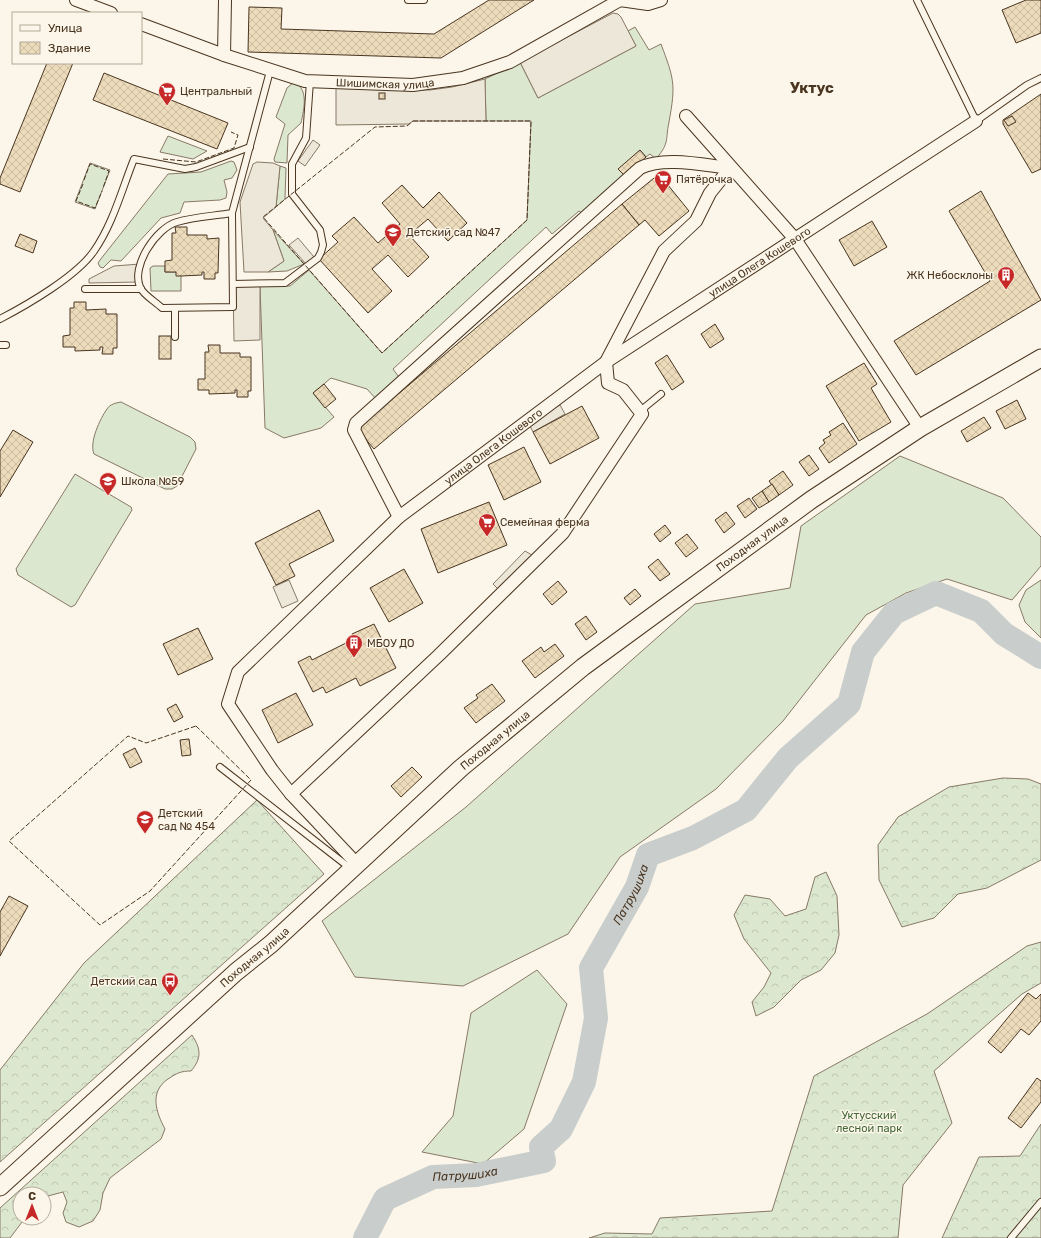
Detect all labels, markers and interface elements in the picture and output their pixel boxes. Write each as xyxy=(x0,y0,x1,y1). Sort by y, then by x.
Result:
legend xyxy=(12,12,142,64)
text: Улица xyxy=(48,21,82,35)
text: Здание xyxy=(48,41,91,55)
street label: Шишимская улица xyxy=(336,76,435,92)
district label: Уктус xyxy=(790,79,834,97)
supermarket icon: Центральный xyxy=(157,81,177,106)
place label: Центральный xyxy=(180,85,252,98)
supermarket icon: Пятёрочка xyxy=(653,169,673,194)
place label: Пятёрочка xyxy=(676,173,733,186)
school or university icon: Детский сад №47 xyxy=(383,222,403,247)
street label: улица Олега Кошевого xyxy=(706,224,813,300)
place label: Детский сад №47 xyxy=(406,226,500,239)
building icon: ЖК Небосклоны xyxy=(996,265,1016,290)
place label: ЖК Небосклоны xyxy=(906,269,993,282)
street label: улица Олега Кошевого xyxy=(442,405,545,487)
school or university icon: Школа №59 xyxy=(98,471,118,496)
place label: Школа №59 xyxy=(121,475,184,488)
supermarket icon: Семейная ферма xyxy=(477,512,497,537)
street label: Походная улица xyxy=(713,512,791,574)
place label: Семейная ферма xyxy=(500,516,589,529)
building icon: МБОУ ДО xyxy=(344,633,364,658)
place label: МБОУ ДО xyxy=(367,637,415,650)
street label: Походная улица xyxy=(457,707,532,772)
place label: Детский сад № 454 xyxy=(158,807,215,833)
school or university icon: Детский сад № 454 xyxy=(135,809,155,834)
water label: Патрушиха xyxy=(610,862,651,927)
street label: Походная улица xyxy=(217,924,292,990)
bus stop icon: Детский сад xyxy=(160,971,180,996)
place label: Детский сад xyxy=(91,975,157,988)
park label: Уктусский лесной парк xyxy=(836,1109,902,1135)
water label: Патрушиха xyxy=(432,1164,499,1184)
north arrow xyxy=(12,1186,52,1226)
text: С xyxy=(28,1190,36,1203)

